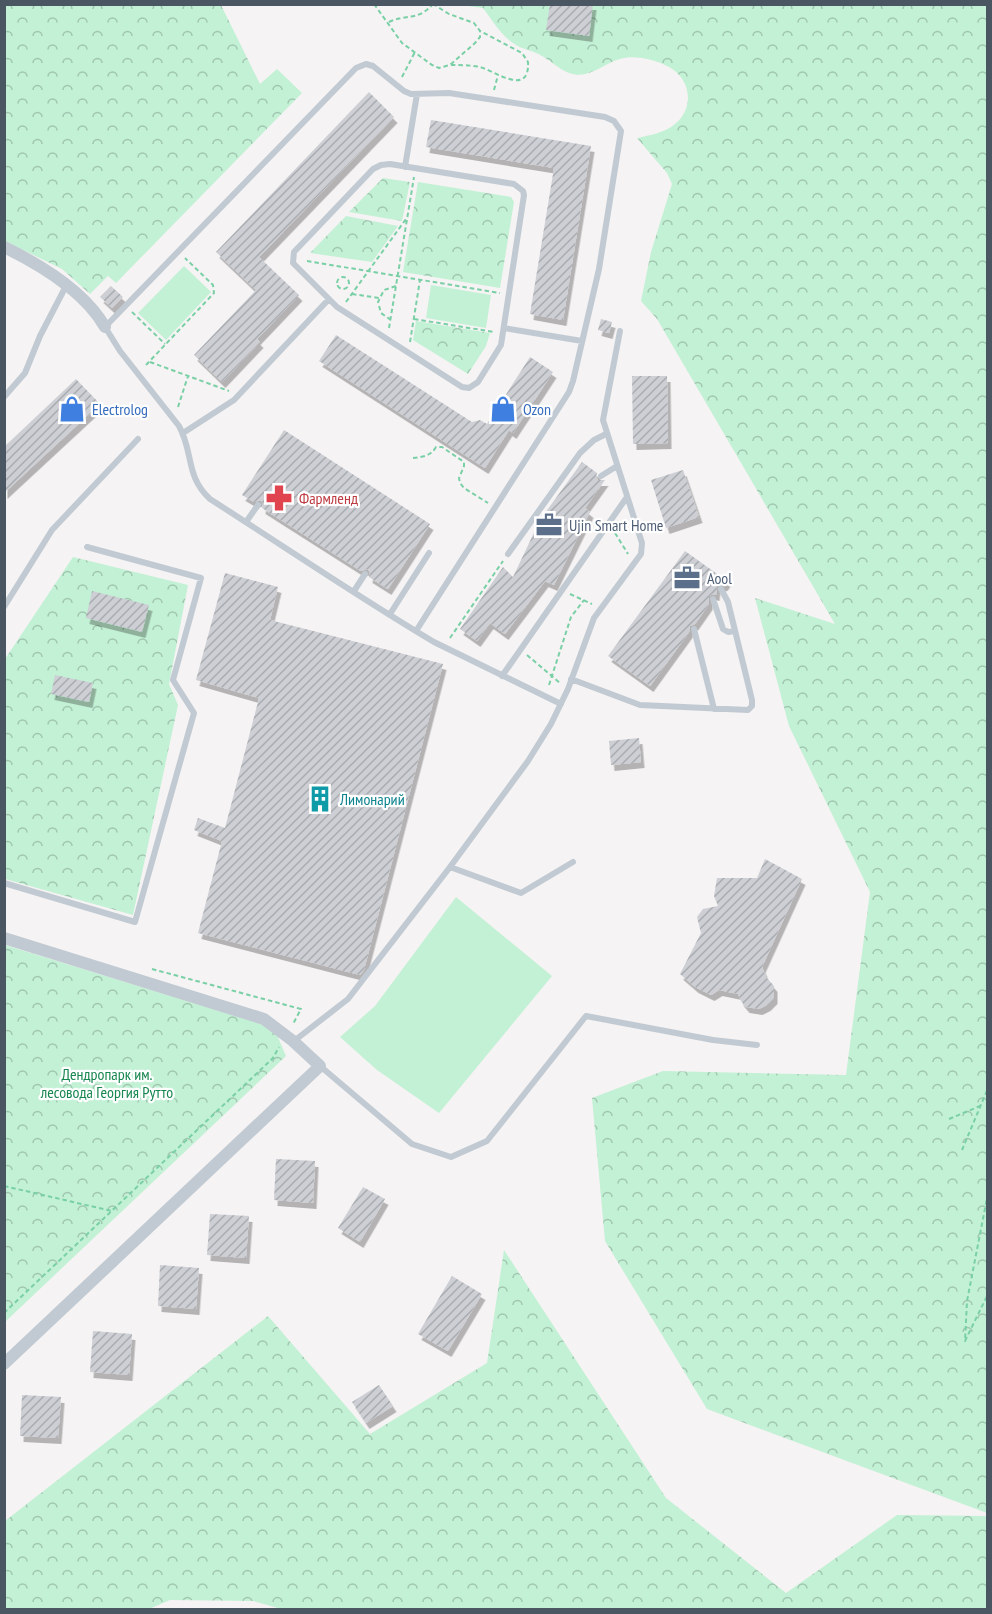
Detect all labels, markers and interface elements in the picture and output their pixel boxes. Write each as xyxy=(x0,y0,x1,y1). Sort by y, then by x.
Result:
shop icon: Electrolog xyxy=(57,394,87,424)
shop icon: Ozon xyxy=(488,394,518,424)
place label: Electrolog xyxy=(92,399,148,419)
place label: Ozon xyxy=(523,399,551,419)
pharmacy icon: Фармленд xyxy=(264,483,294,513)
place label: Фармленд xyxy=(299,488,358,508)
office icon: Ujin Smart Home xyxy=(534,510,564,540)
place label: Ujin Smart Home xyxy=(569,515,663,535)
office icon: Aool xyxy=(672,563,702,593)
place label: Aool xyxy=(707,568,732,588)
building icon: Лимонарий xyxy=(305,784,335,814)
place label: Лимонарий xyxy=(339,789,405,809)
park label: Дендропарк им. лесовода Георгия Рутто xyxy=(40,1064,173,1102)

